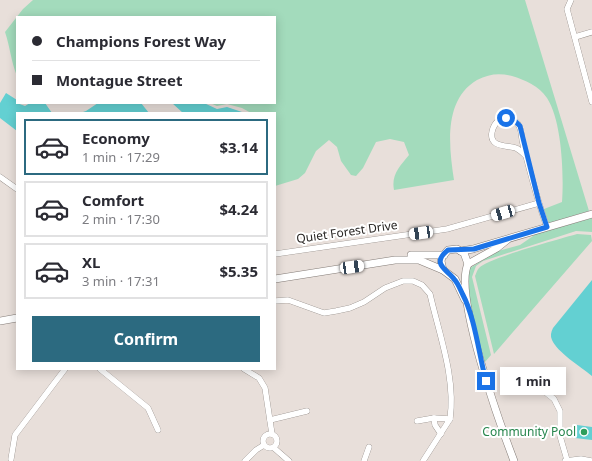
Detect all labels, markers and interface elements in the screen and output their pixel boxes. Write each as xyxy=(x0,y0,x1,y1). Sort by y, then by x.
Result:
text: Champions Forest Way xyxy=(56,31,226,51)
text: Montague Street xyxy=(56,70,182,90)
route start xyxy=(497,109,515,127)
text: Economy xyxy=(82,128,150,148)
icon: car xyxy=(34,129,70,165)
text: $3.14 xyxy=(219,137,258,157)
text: 1 min · 17:29 xyxy=(82,148,160,166)
text: Comfort xyxy=(82,190,144,210)
icon: car xyxy=(34,191,70,227)
text: $4.24 xyxy=(219,199,258,219)
car xyxy=(490,204,516,222)
text: 2 min · 17:30 xyxy=(82,210,160,228)
street label: Quiet Forest Drive xyxy=(295,216,399,247)
car xyxy=(408,225,434,241)
text: XL xyxy=(82,252,100,272)
icon: car xyxy=(34,253,70,289)
car xyxy=(339,259,365,275)
text: $5.35 xyxy=(219,261,258,281)
text: 3 min · 17:31 xyxy=(82,272,160,290)
button: Confirm xyxy=(32,316,260,362)
callout: 1 min xyxy=(500,367,566,395)
route end xyxy=(477,372,495,390)
text: 1 min xyxy=(515,372,551,390)
place label: Community Pool xyxy=(482,423,576,440)
marker: Community Pool xyxy=(579,427,589,437)

